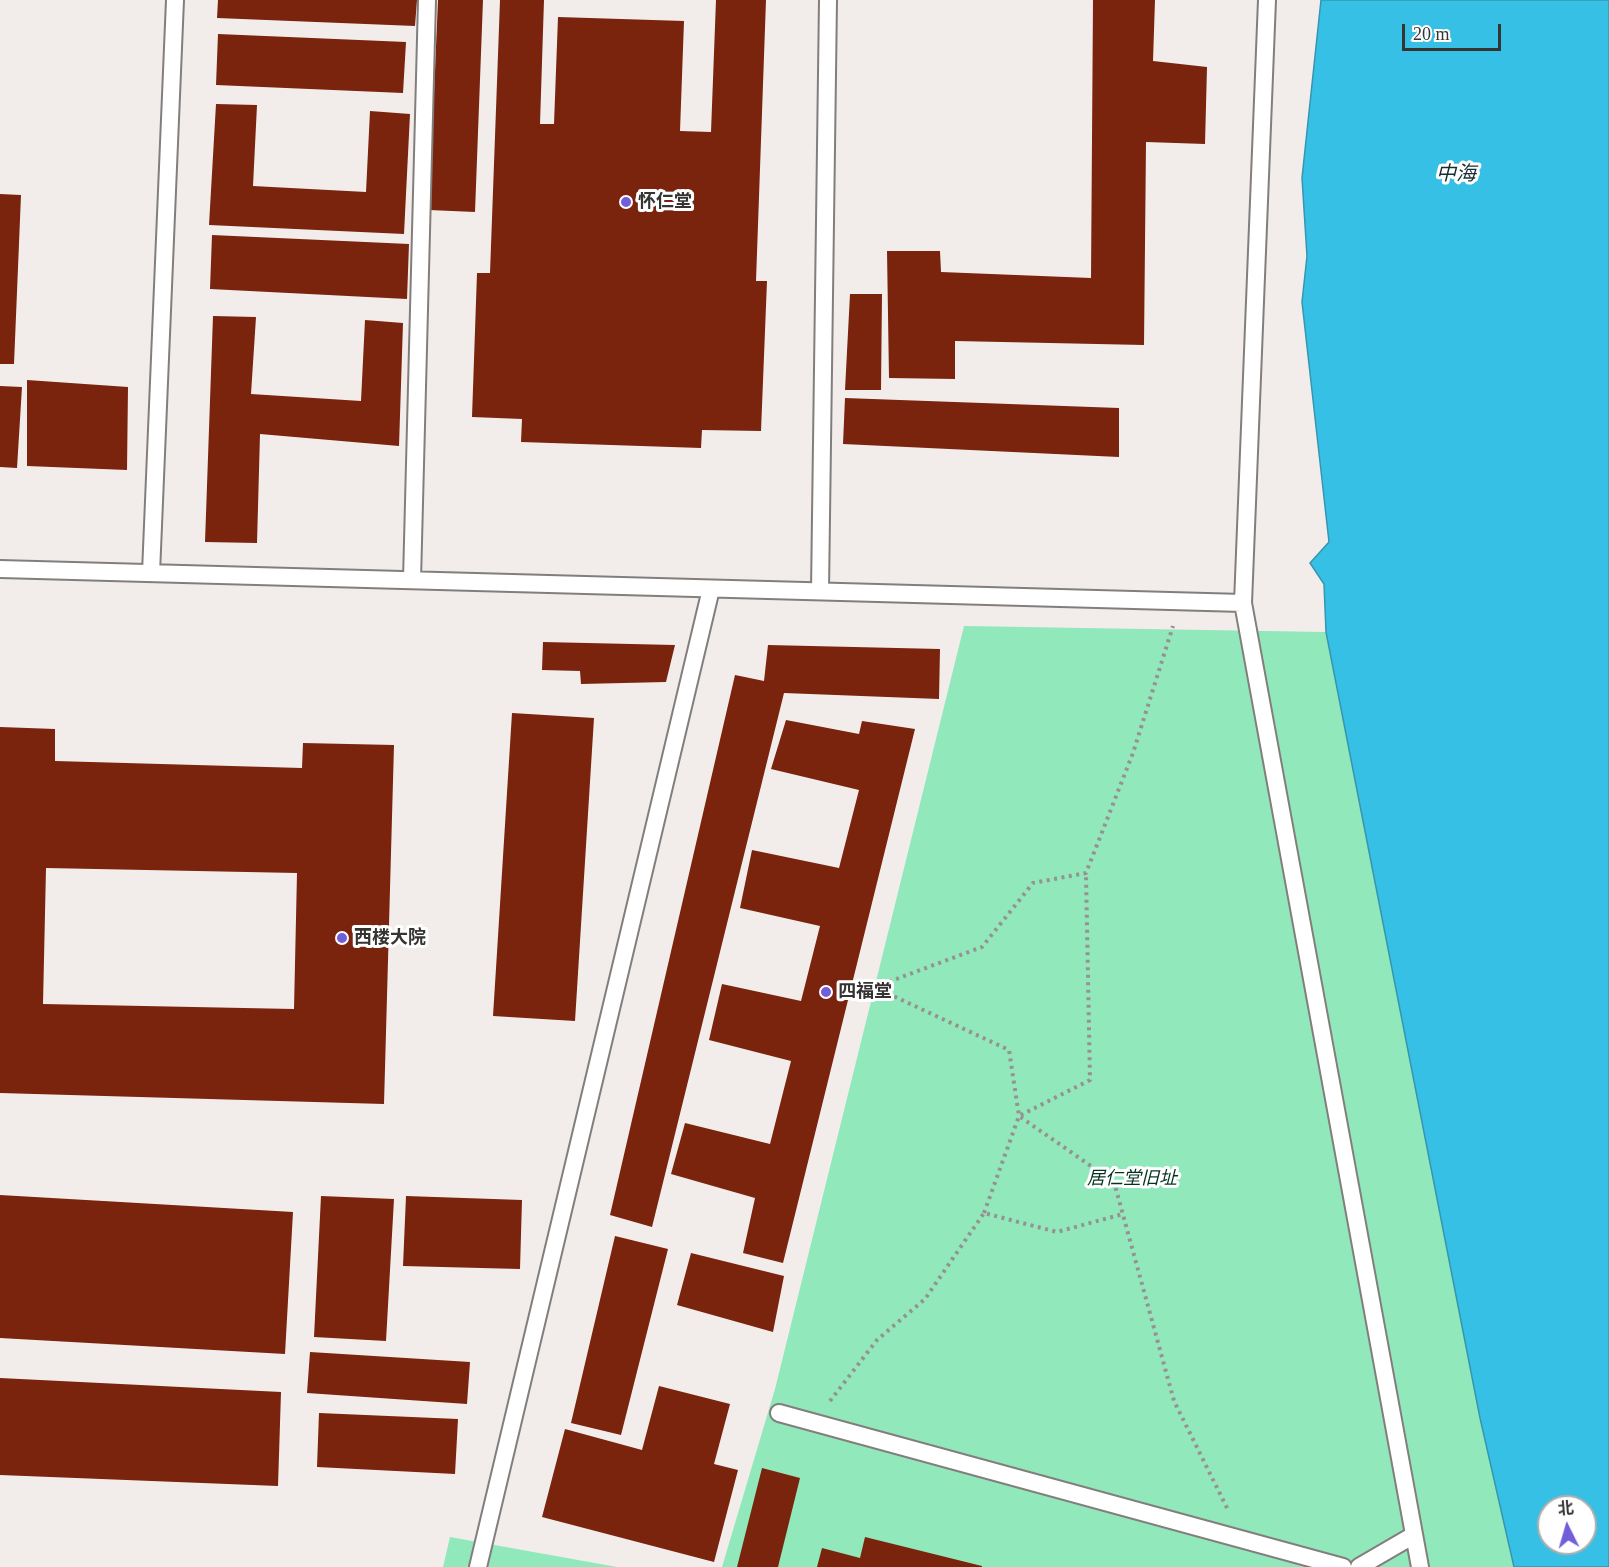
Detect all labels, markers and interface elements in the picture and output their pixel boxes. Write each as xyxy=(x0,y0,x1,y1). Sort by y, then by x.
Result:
scale bar xyxy=(1405,12,1504,50)
text: 20 m xyxy=(1413,24,1450,44)
water label: 中海 xyxy=(1436,163,1476,187)
place label: 怀仁堂 xyxy=(638,191,692,213)
marker: 怀仁堂 xyxy=(619,195,633,209)
place label: 西楼大院 xyxy=(354,927,426,949)
marker: 西楼大院 xyxy=(335,931,349,945)
place label: 四福堂 xyxy=(838,981,892,1003)
marker: 四福堂 xyxy=(819,985,833,999)
park label: 居仁堂旧址 xyxy=(1087,1168,1177,1190)
north arrow xyxy=(1537,1495,1597,1555)
text: 北 xyxy=(1557,1499,1574,1518)

